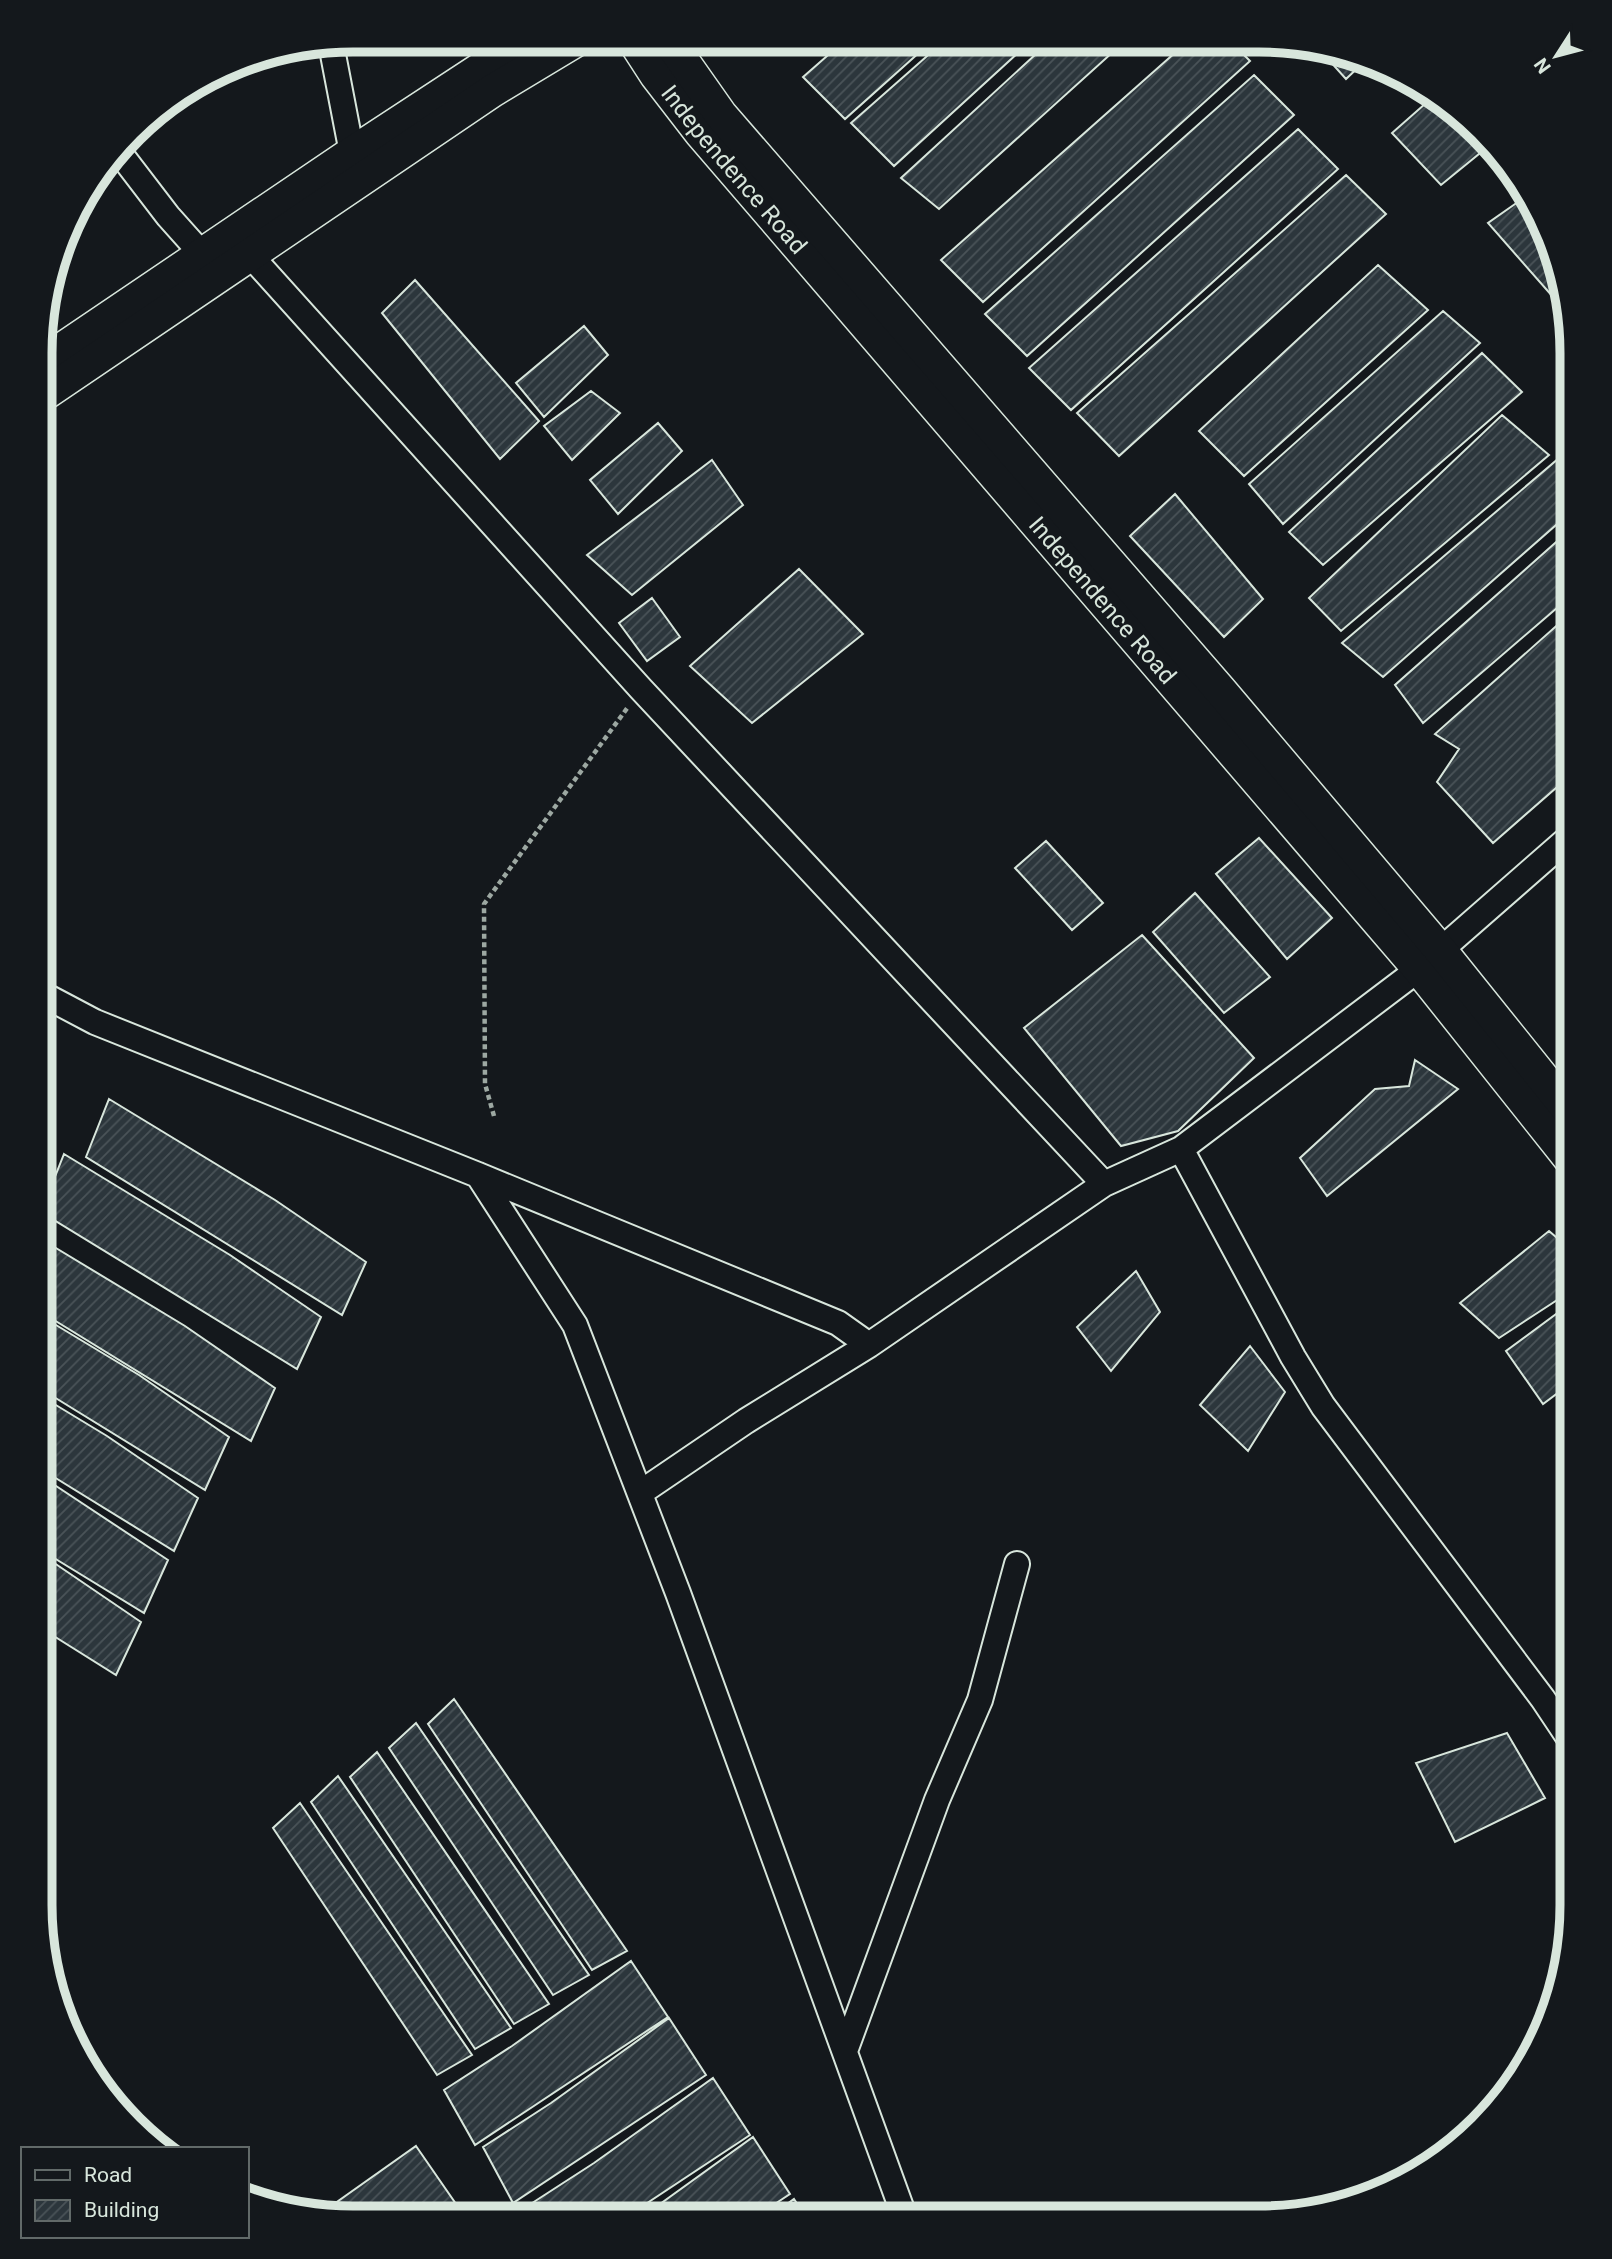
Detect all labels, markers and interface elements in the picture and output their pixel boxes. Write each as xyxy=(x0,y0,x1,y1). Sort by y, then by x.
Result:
north arrow xyxy=(1521,21,1591,91)
text: N xyxy=(1529,54,1556,78)
street label: Independence Road xyxy=(655,80,812,260)
street label: Independence Road xyxy=(1023,511,1182,690)
legend xyxy=(21,2147,248,2238)
text: Road xyxy=(84,2163,132,2187)
text: Building xyxy=(84,2198,159,2222)

